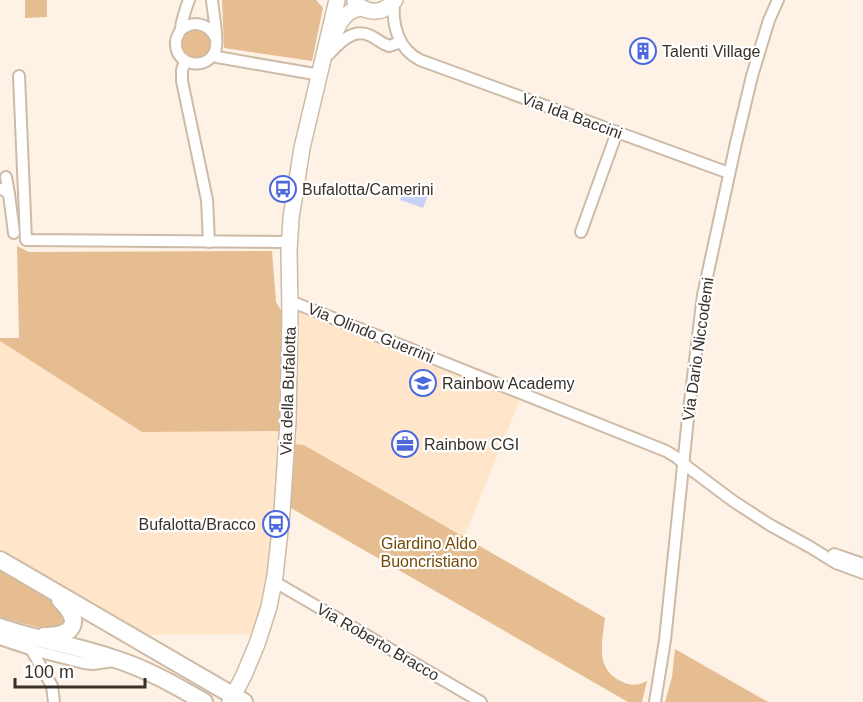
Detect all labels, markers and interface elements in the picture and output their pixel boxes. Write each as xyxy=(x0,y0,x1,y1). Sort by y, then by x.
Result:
building icon: Talenti Village xyxy=(628,36,658,66)
place label: Talenti Village xyxy=(662,43,761,60)
street label: Via Ida Baccini xyxy=(520,90,624,142)
bus stop icon: Bufalotta/Camerini xyxy=(268,174,298,204)
place label: Bufalotta/Camerini xyxy=(302,181,434,198)
street label: Via Dario Niccodemi xyxy=(680,276,716,422)
street label: Via Olindo Guerrini xyxy=(305,300,437,366)
street label: Via della Bufalotta xyxy=(277,326,299,456)
school or university icon: Rainbow Academy xyxy=(408,368,438,398)
place label: Rainbow Academy xyxy=(442,375,575,392)
office icon: Rainbow CGI xyxy=(390,429,420,459)
place label: Rainbow CGI xyxy=(424,436,519,453)
bus stop icon: Bufalotta/Bracco xyxy=(261,509,291,539)
place label: Bufalotta/Bracco xyxy=(139,516,256,533)
park label: Giardino Aldo Buoncristiano xyxy=(381,535,478,570)
street label: Via Roberto Bracco xyxy=(314,600,442,684)
scale bar xyxy=(15,651,146,689)
text: 100 m xyxy=(24,662,74,682)

